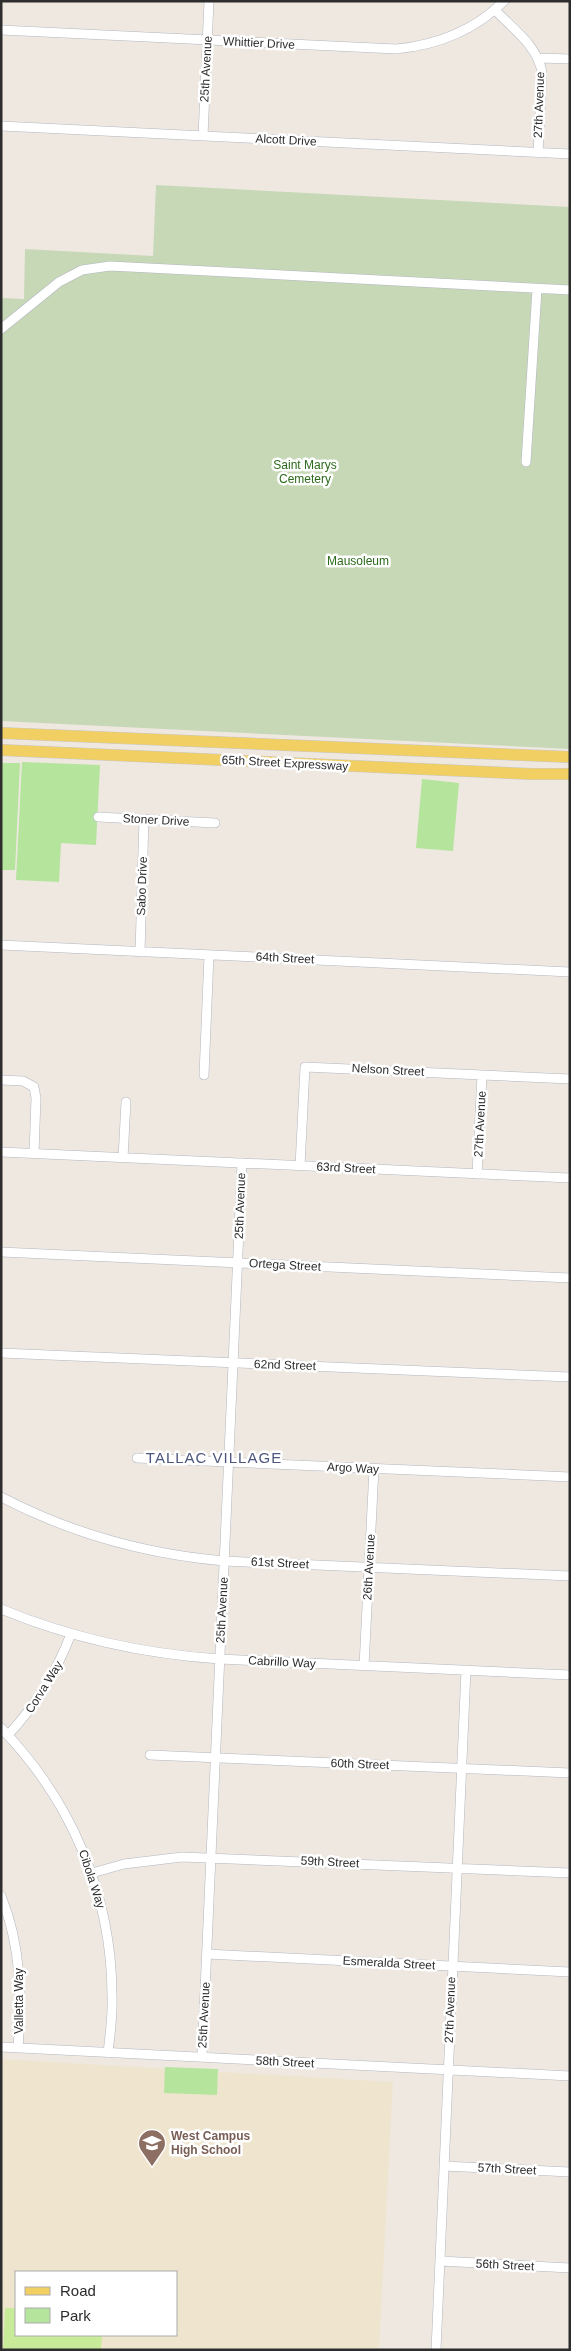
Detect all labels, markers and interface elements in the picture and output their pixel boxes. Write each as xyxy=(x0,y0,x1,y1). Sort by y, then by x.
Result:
street label: Whittier Drive xyxy=(223,34,296,52)
street label: 25th Avenue xyxy=(197,35,215,103)
street label: 27th Avenue xyxy=(531,71,547,138)
street label: Alcott Drive xyxy=(255,131,317,149)
park label: Saint Marys Cemetery xyxy=(273,458,337,486)
park label: Mausoleum xyxy=(327,554,389,568)
street label: 65th Street Expressway xyxy=(221,753,349,773)
street label: Stoner Drive xyxy=(122,811,190,829)
street label: Sabo Drive xyxy=(134,856,150,916)
street label: 64th Street xyxy=(255,949,315,967)
street label: Nelson Street xyxy=(351,1061,425,1079)
street label: 27th Avenue xyxy=(471,1090,489,1158)
street label: 63rd Street xyxy=(316,1159,377,1177)
street label: 25th Avenue xyxy=(232,1172,248,1239)
street label: Ortega Street xyxy=(249,1256,322,1274)
street label: 62nd Street xyxy=(254,1357,317,1373)
district label: TALLAC VILLAGE xyxy=(146,1449,282,1466)
street label: Argo Way xyxy=(327,1460,379,1476)
street label: 26th Avenue xyxy=(360,1533,378,1601)
street label: 61st Street xyxy=(251,1554,310,1572)
street label: 25th Avenue xyxy=(213,1576,231,1644)
street label: Cabrillo Way xyxy=(248,1653,316,1671)
street label: Corva Way xyxy=(22,1658,66,1716)
street label: 60th Street xyxy=(330,1756,390,1772)
street label: Cibola Way xyxy=(76,1848,108,1910)
street label: 59th Street xyxy=(300,1853,360,1871)
street label: Esmeralda Street xyxy=(342,1954,436,1972)
street label: Valletta Way xyxy=(12,1968,26,2034)
street label: 27th Avenue xyxy=(442,1976,458,2043)
street label: 25th Avenue xyxy=(195,1981,213,2049)
street label: 58th Street xyxy=(255,2053,315,2071)
school or university icon: West Campus High School xyxy=(137,2128,167,2167)
place label: West Campus High School xyxy=(171,2129,250,2157)
street label: 57th Street xyxy=(477,2160,537,2178)
street label: 56th Street xyxy=(475,2256,535,2274)
legend xyxy=(15,2271,178,2336)
text: Road xyxy=(60,2282,96,2299)
text: Park xyxy=(60,2307,91,2324)

